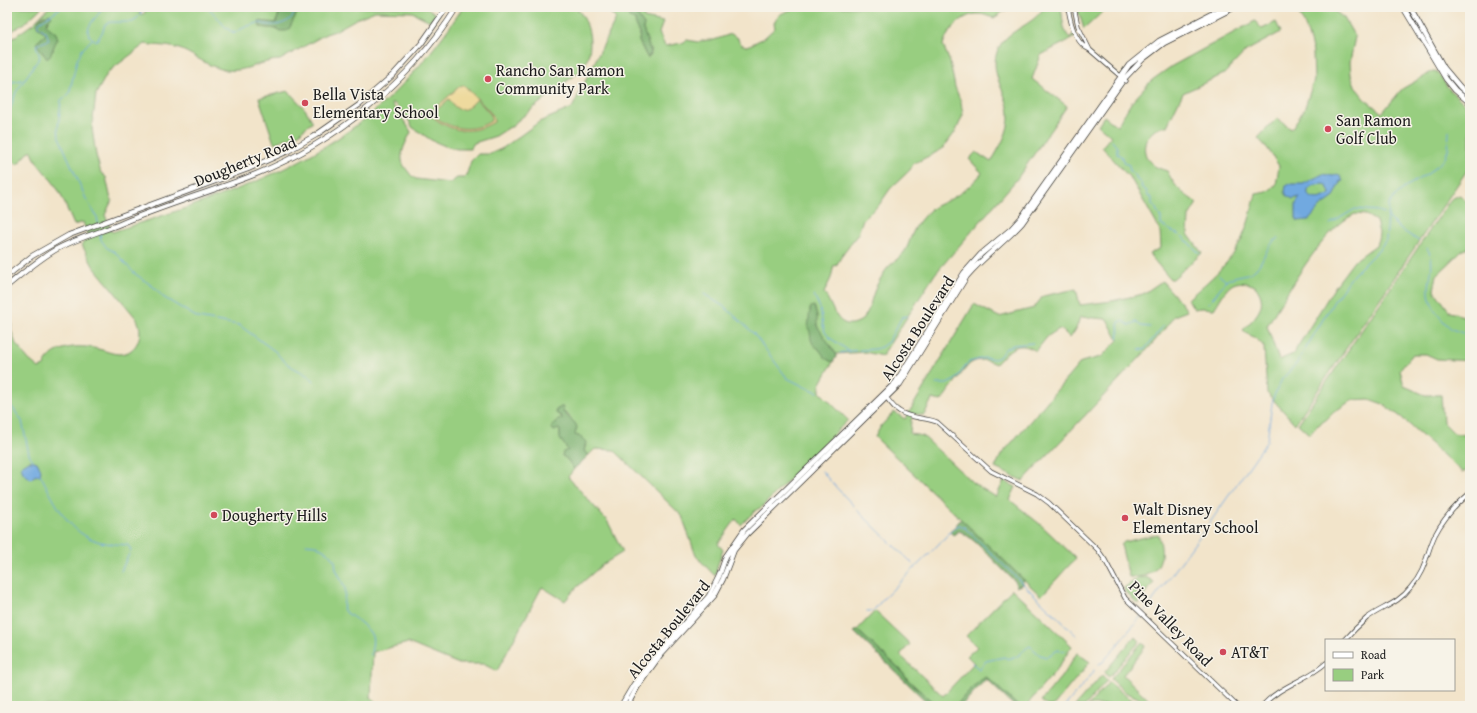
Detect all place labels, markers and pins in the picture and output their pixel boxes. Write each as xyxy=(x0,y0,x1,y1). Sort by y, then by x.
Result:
place label: Rancho San Ramon Community Park xyxy=(496,58,624,100)
marker: Rancho San Ramon Community Park xyxy=(483,74,493,84)
place label: Bella Vista Elementary School xyxy=(313,82,439,124)
marker: Bella Vista Elementary School xyxy=(300,98,310,108)
place label: San Ramon Golf Club xyxy=(1336,108,1411,150)
marker: San Ramon Golf Club xyxy=(1323,124,1333,134)
place label: Walt Disney Elementary School xyxy=(1133,497,1259,539)
place label: Dougherty Hills xyxy=(222,503,327,527)
marker: Dougherty Hills xyxy=(209,510,219,520)
marker: Walt Disney Elementary School xyxy=(1120,513,1130,523)
place label: AT&T xyxy=(1231,640,1269,664)
marker: AT&T xyxy=(1218,647,1228,657)

